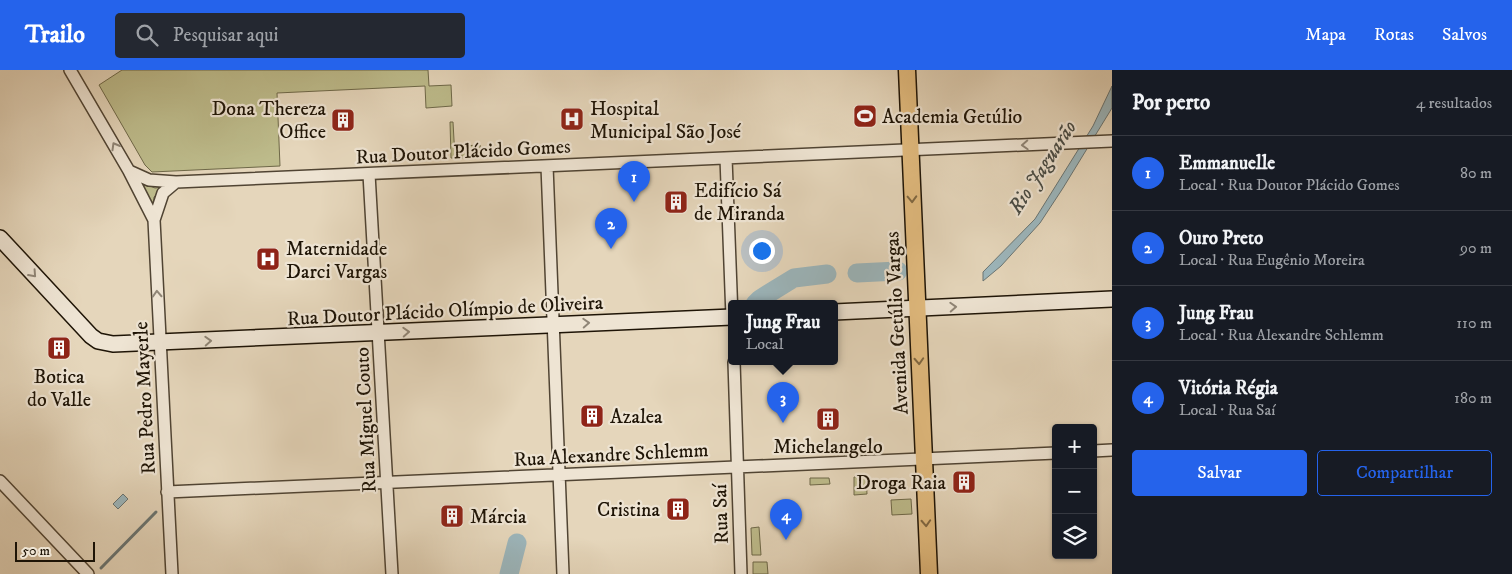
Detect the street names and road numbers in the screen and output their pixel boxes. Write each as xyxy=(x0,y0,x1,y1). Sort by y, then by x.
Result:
street label: Rua Doutor Plácido Gomes xyxy=(355,134,572,171)
street label: Avenida Getúlio Vargas xyxy=(880,230,915,415)
street label: Rua Doutor Plácido Olímpio de Oliveira xyxy=(286,291,604,332)
street label: Rua Pedro Mayerle xyxy=(129,321,162,475)
street label: Rua Miguel Couto xyxy=(350,346,383,493)
street label: Rua Alexandre Schlemm xyxy=(513,438,709,473)
street label: Rua Saí xyxy=(708,483,735,544)

